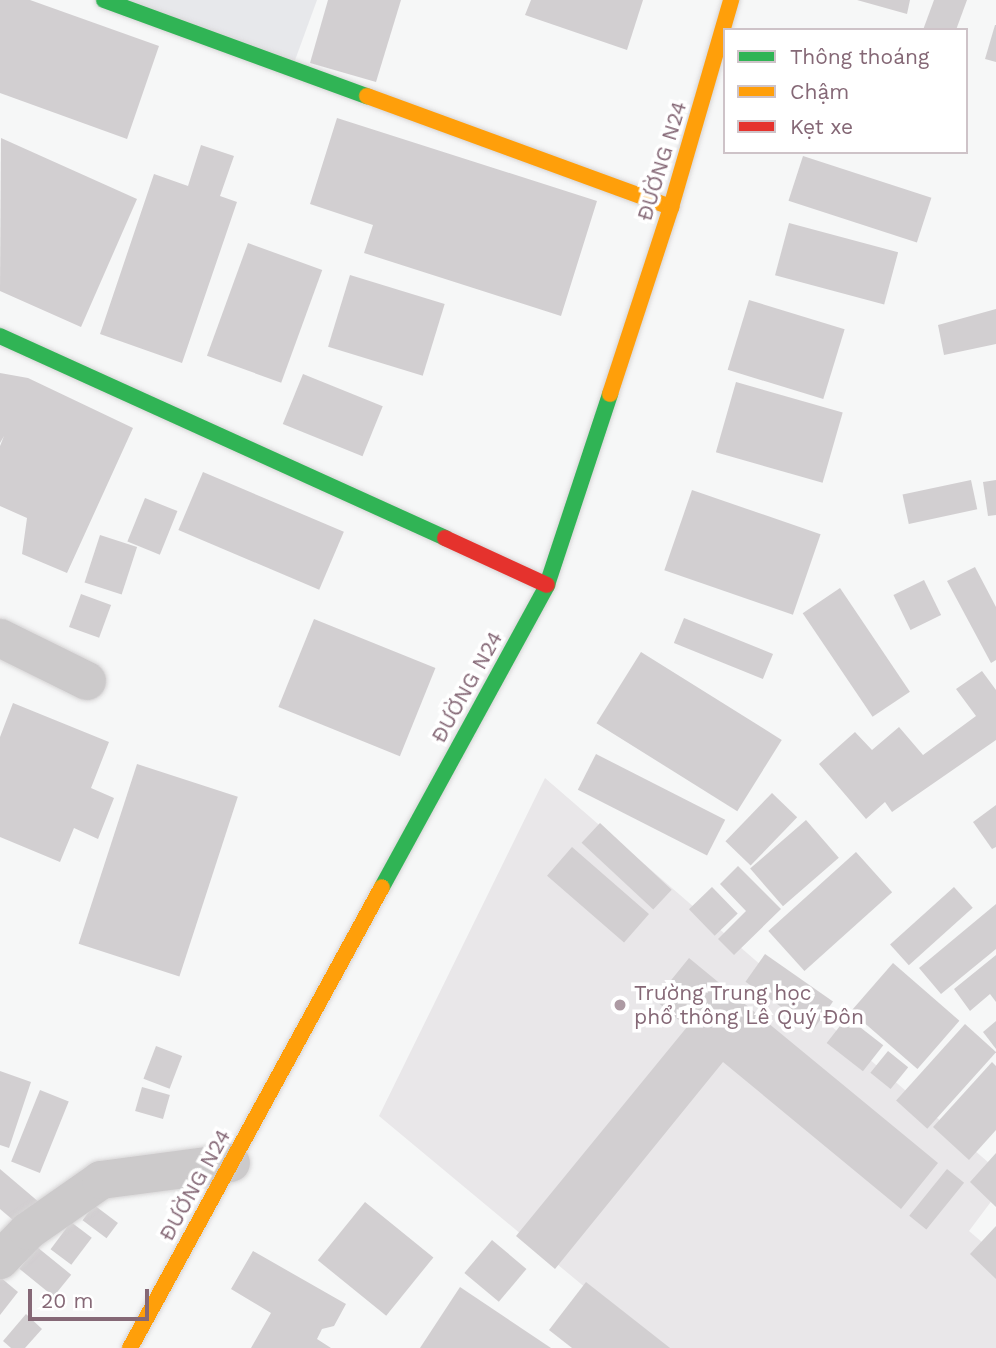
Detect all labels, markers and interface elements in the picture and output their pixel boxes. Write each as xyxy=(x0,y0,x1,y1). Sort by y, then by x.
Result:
legend xyxy=(723,28,968,154)
text: Thông thoáng xyxy=(790,44,929,69)
text: Chậm xyxy=(790,79,849,104)
street label: ĐƯỜNG N24 xyxy=(632,98,692,224)
text: Kẹt xe xyxy=(790,114,853,139)
street label: ĐƯỜNG N24 xyxy=(426,627,508,747)
place label: Trường Trung học phổ thông Lê Quý Đôn xyxy=(634,980,865,1030)
marker: Trường Trung học phổ thông Lê Quý Đôn xyxy=(612,997,628,1013)
street label: ĐƯỜNG N24 xyxy=(154,1125,236,1245)
scale bar xyxy=(32,1274,152,1318)
text: 20 m xyxy=(41,1288,93,1313)

